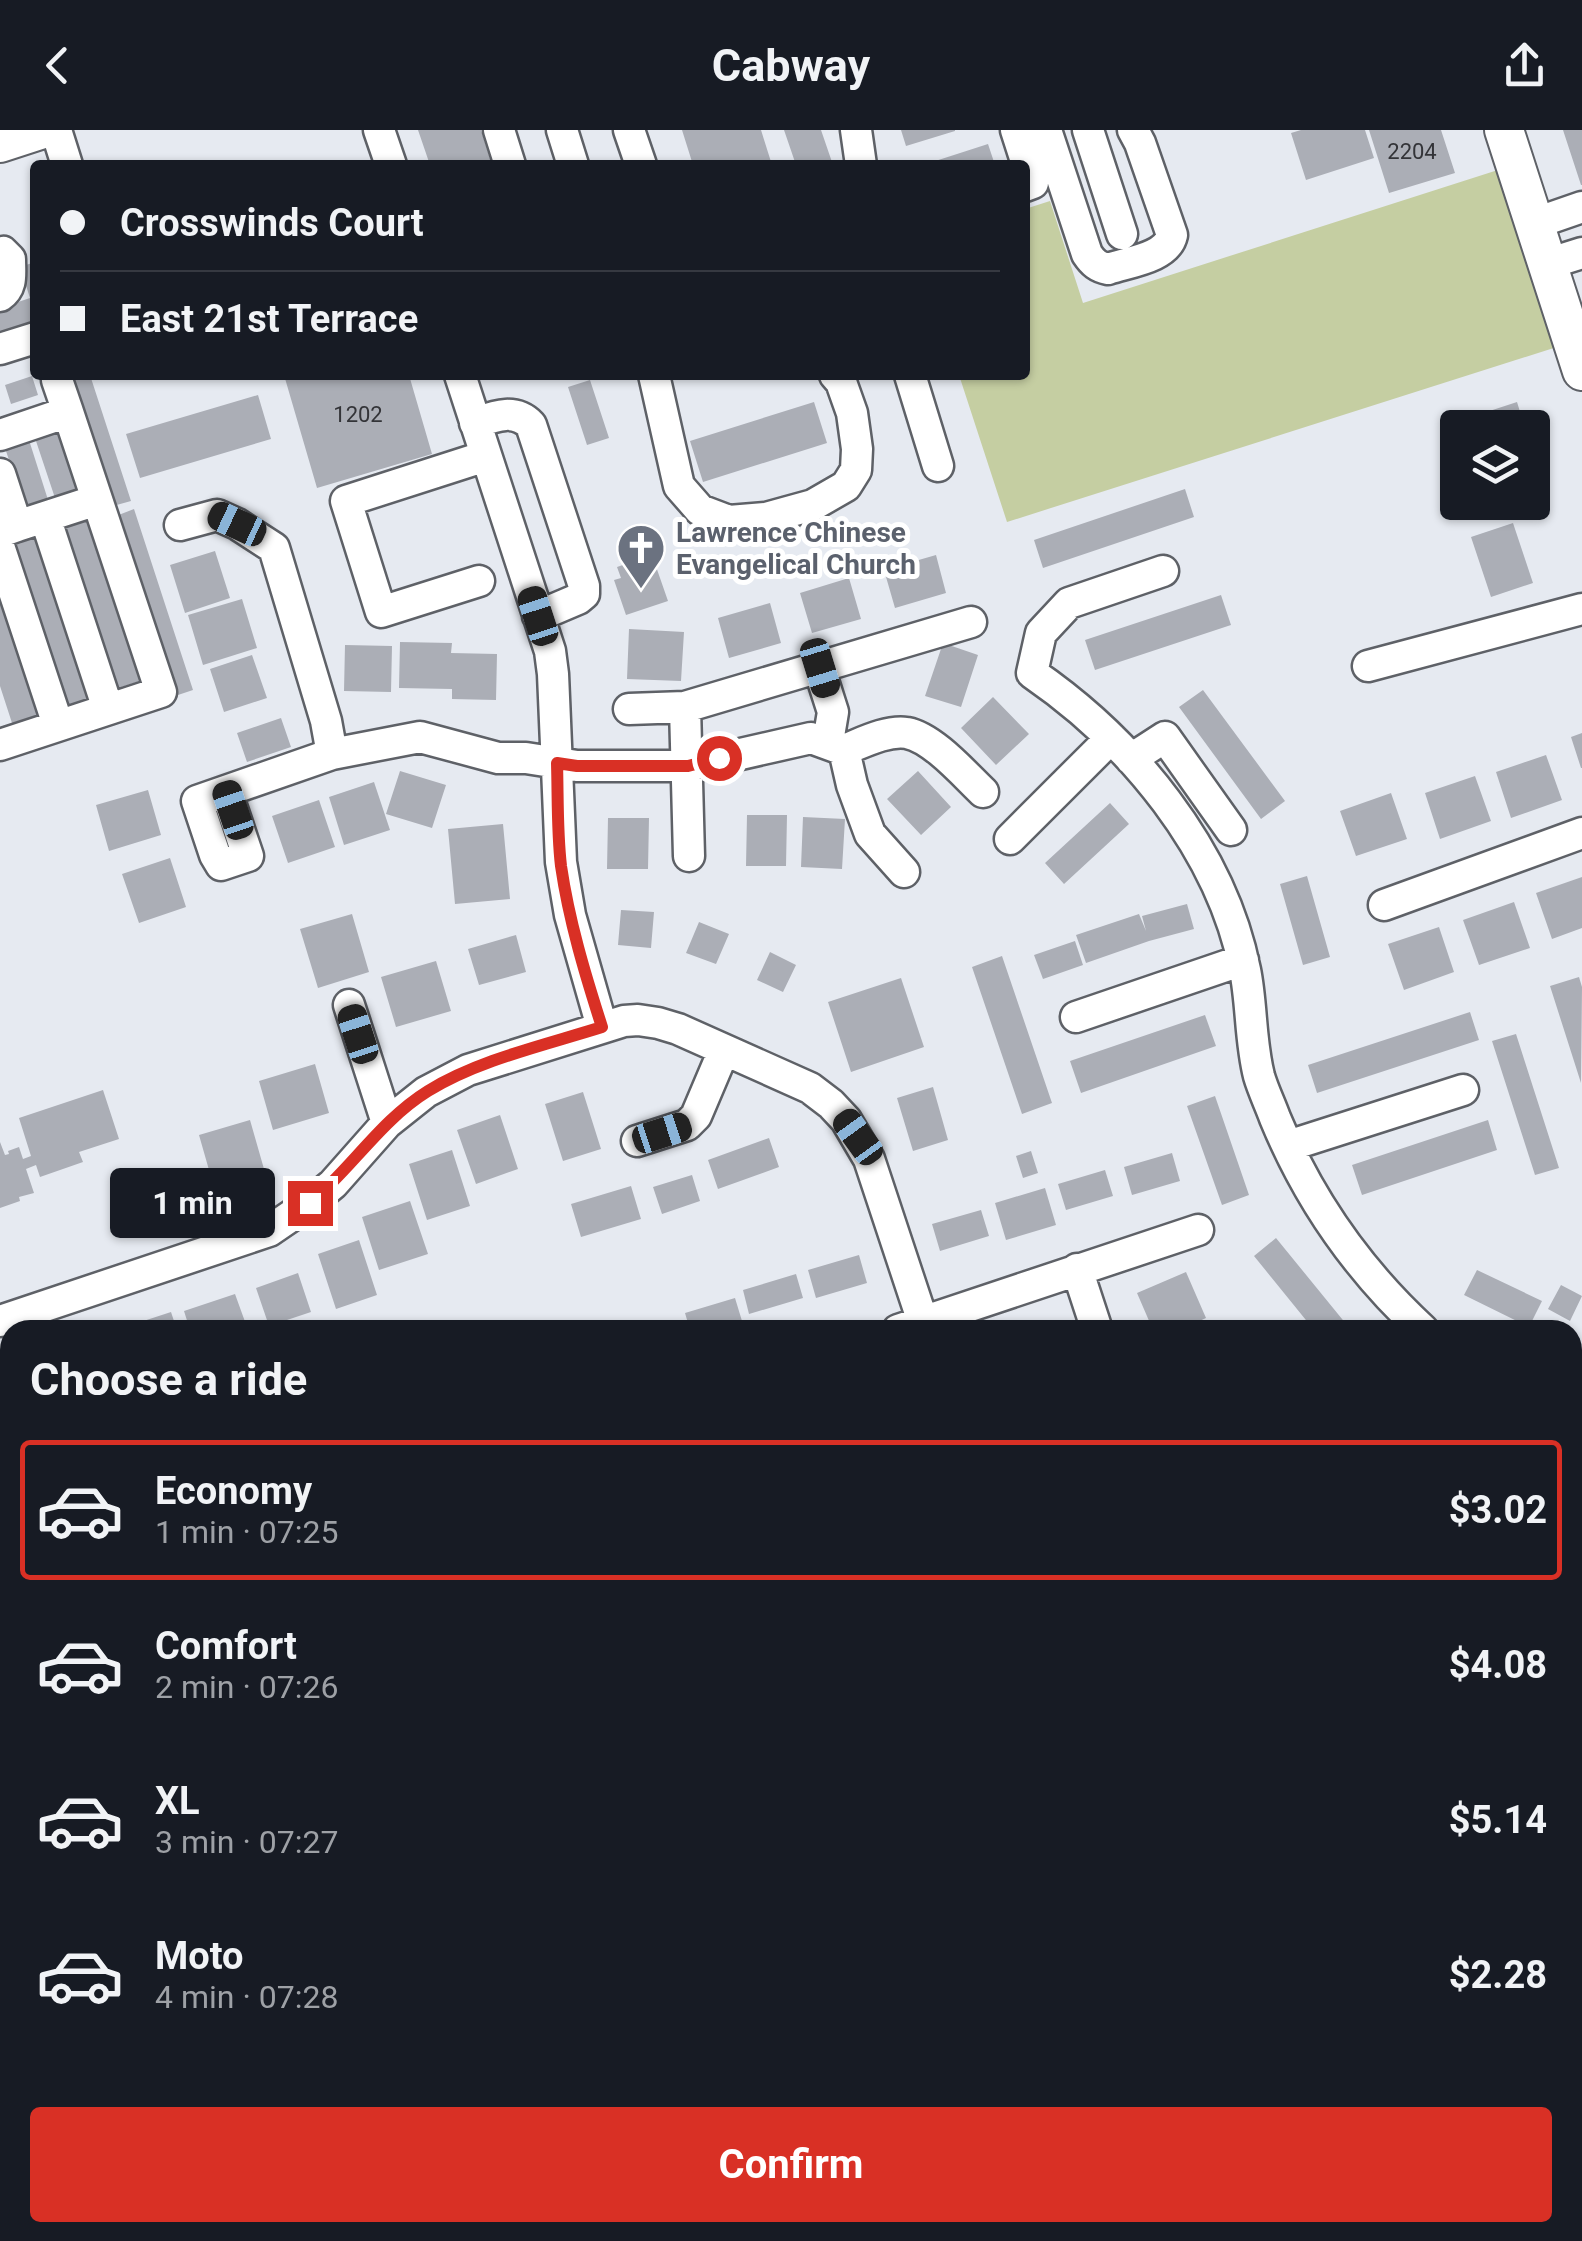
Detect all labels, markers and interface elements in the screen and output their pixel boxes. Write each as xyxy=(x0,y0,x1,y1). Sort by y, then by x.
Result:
icon: back xyxy=(30,38,85,93)
icon: share xyxy=(1497,38,1552,93)
text: Cabway xyxy=(712,39,870,92)
house number: 2204 xyxy=(1387,139,1437,164)
text: Crosswinds Court xyxy=(120,201,424,245)
text: East 21st Terrace xyxy=(120,297,418,341)
house number: 1202 xyxy=(333,402,383,427)
map controls xyxy=(1440,410,1550,520)
button: layers xyxy=(1440,410,1550,520)
car xyxy=(203,498,271,550)
place label: Lawrence Chinese Evangelical Church xyxy=(676,516,916,581)
church icon: Lawrence Chinese Evangelical Church xyxy=(615,522,667,590)
car xyxy=(514,583,562,649)
car xyxy=(797,635,843,701)
route start xyxy=(697,736,742,781)
car xyxy=(209,777,257,843)
car xyxy=(334,1001,382,1067)
car xyxy=(828,1104,888,1170)
car xyxy=(629,1109,695,1157)
callout: 1 min xyxy=(110,1168,275,1238)
route end xyxy=(288,1181,333,1226)
text: 1 min xyxy=(152,1184,233,1222)
text: Choose a ride xyxy=(30,1353,307,1406)
icon: car xyxy=(35,1465,125,1555)
text: Economy xyxy=(155,1469,312,1513)
text: $3.02 xyxy=(1449,1488,1547,1532)
text: 1 min · 07:25 xyxy=(155,1513,338,1551)
icon: car xyxy=(35,1620,125,1710)
text: Comfort xyxy=(155,1624,297,1668)
text: $4.08 xyxy=(1449,1643,1547,1687)
text: 2 min · 07:26 xyxy=(155,1668,338,1706)
icon: car xyxy=(35,1775,125,1865)
text: XL xyxy=(155,1779,200,1823)
text: $5.14 xyxy=(1449,1798,1547,1842)
text: 3 min · 07:27 xyxy=(155,1823,338,1861)
icon: car xyxy=(35,1930,125,2020)
text: Moto xyxy=(155,1934,244,1978)
text: $2.28 xyxy=(1449,1953,1547,1997)
text: 4 min · 07:28 xyxy=(155,1978,338,2016)
button: Confirm xyxy=(30,2107,1552,2222)

